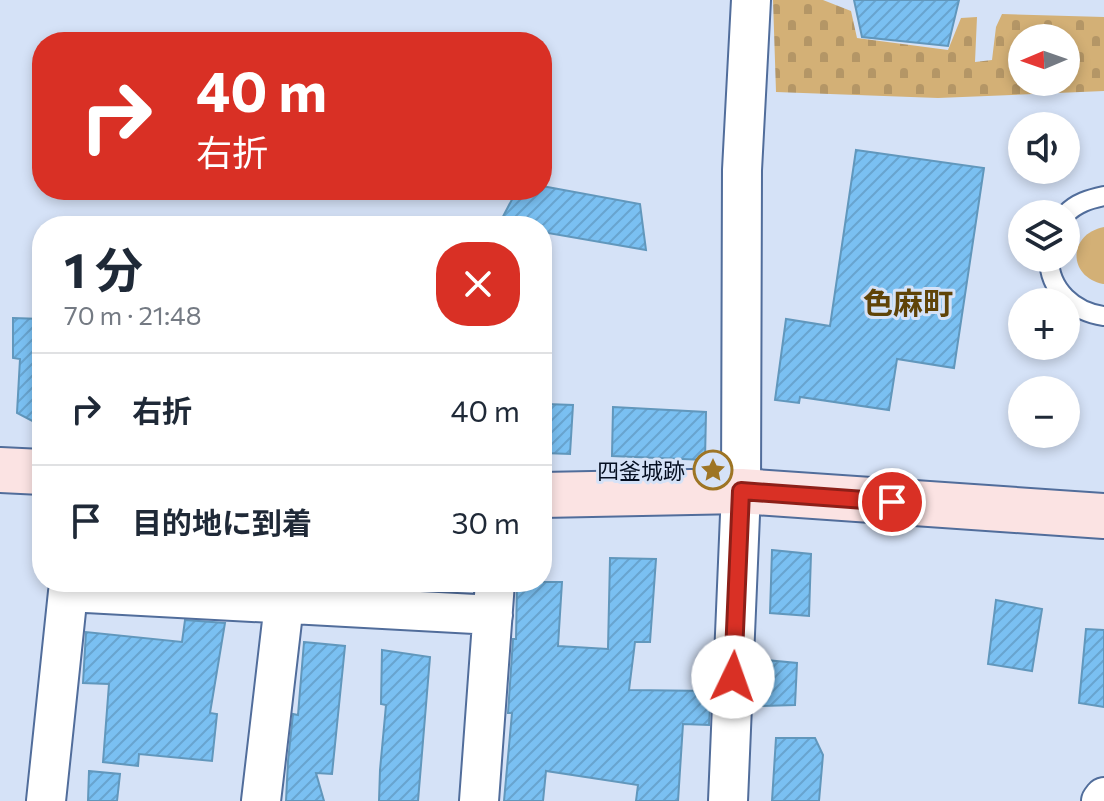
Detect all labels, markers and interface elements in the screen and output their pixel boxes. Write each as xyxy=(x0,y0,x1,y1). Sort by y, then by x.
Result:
north arrow xyxy=(1008,24,1080,96)
map controls xyxy=(1008,24,1080,448)
text: 40 m xyxy=(196,55,327,124)
icon: right xyxy=(64,64,168,168)
button: sound xyxy=(1008,112,1080,184)
text: 右折 xyxy=(196,129,268,173)
button: layers xyxy=(1008,200,1080,272)
text: 1 分 xyxy=(64,239,143,298)
button: close xyxy=(436,242,520,326)
district label: 色麻町 xyxy=(863,283,953,320)
button: + xyxy=(1008,288,1080,360)
text: 70 m · 21:48 xyxy=(64,299,201,330)
button: − xyxy=(1008,376,1080,448)
icon: right xyxy=(64,387,108,431)
text: 右折 xyxy=(132,391,192,428)
text: 40 m xyxy=(451,391,520,428)
place icon: 四釜城跡 xyxy=(692,449,734,491)
place label: 四釜城跡 xyxy=(597,457,685,484)
pin xyxy=(858,468,926,536)
icon: arrive xyxy=(870,480,914,524)
icon: arrive xyxy=(64,499,108,543)
text: 目的地に到着 xyxy=(132,503,312,540)
text: 30 m xyxy=(451,503,520,540)
position arrow xyxy=(691,635,775,719)

